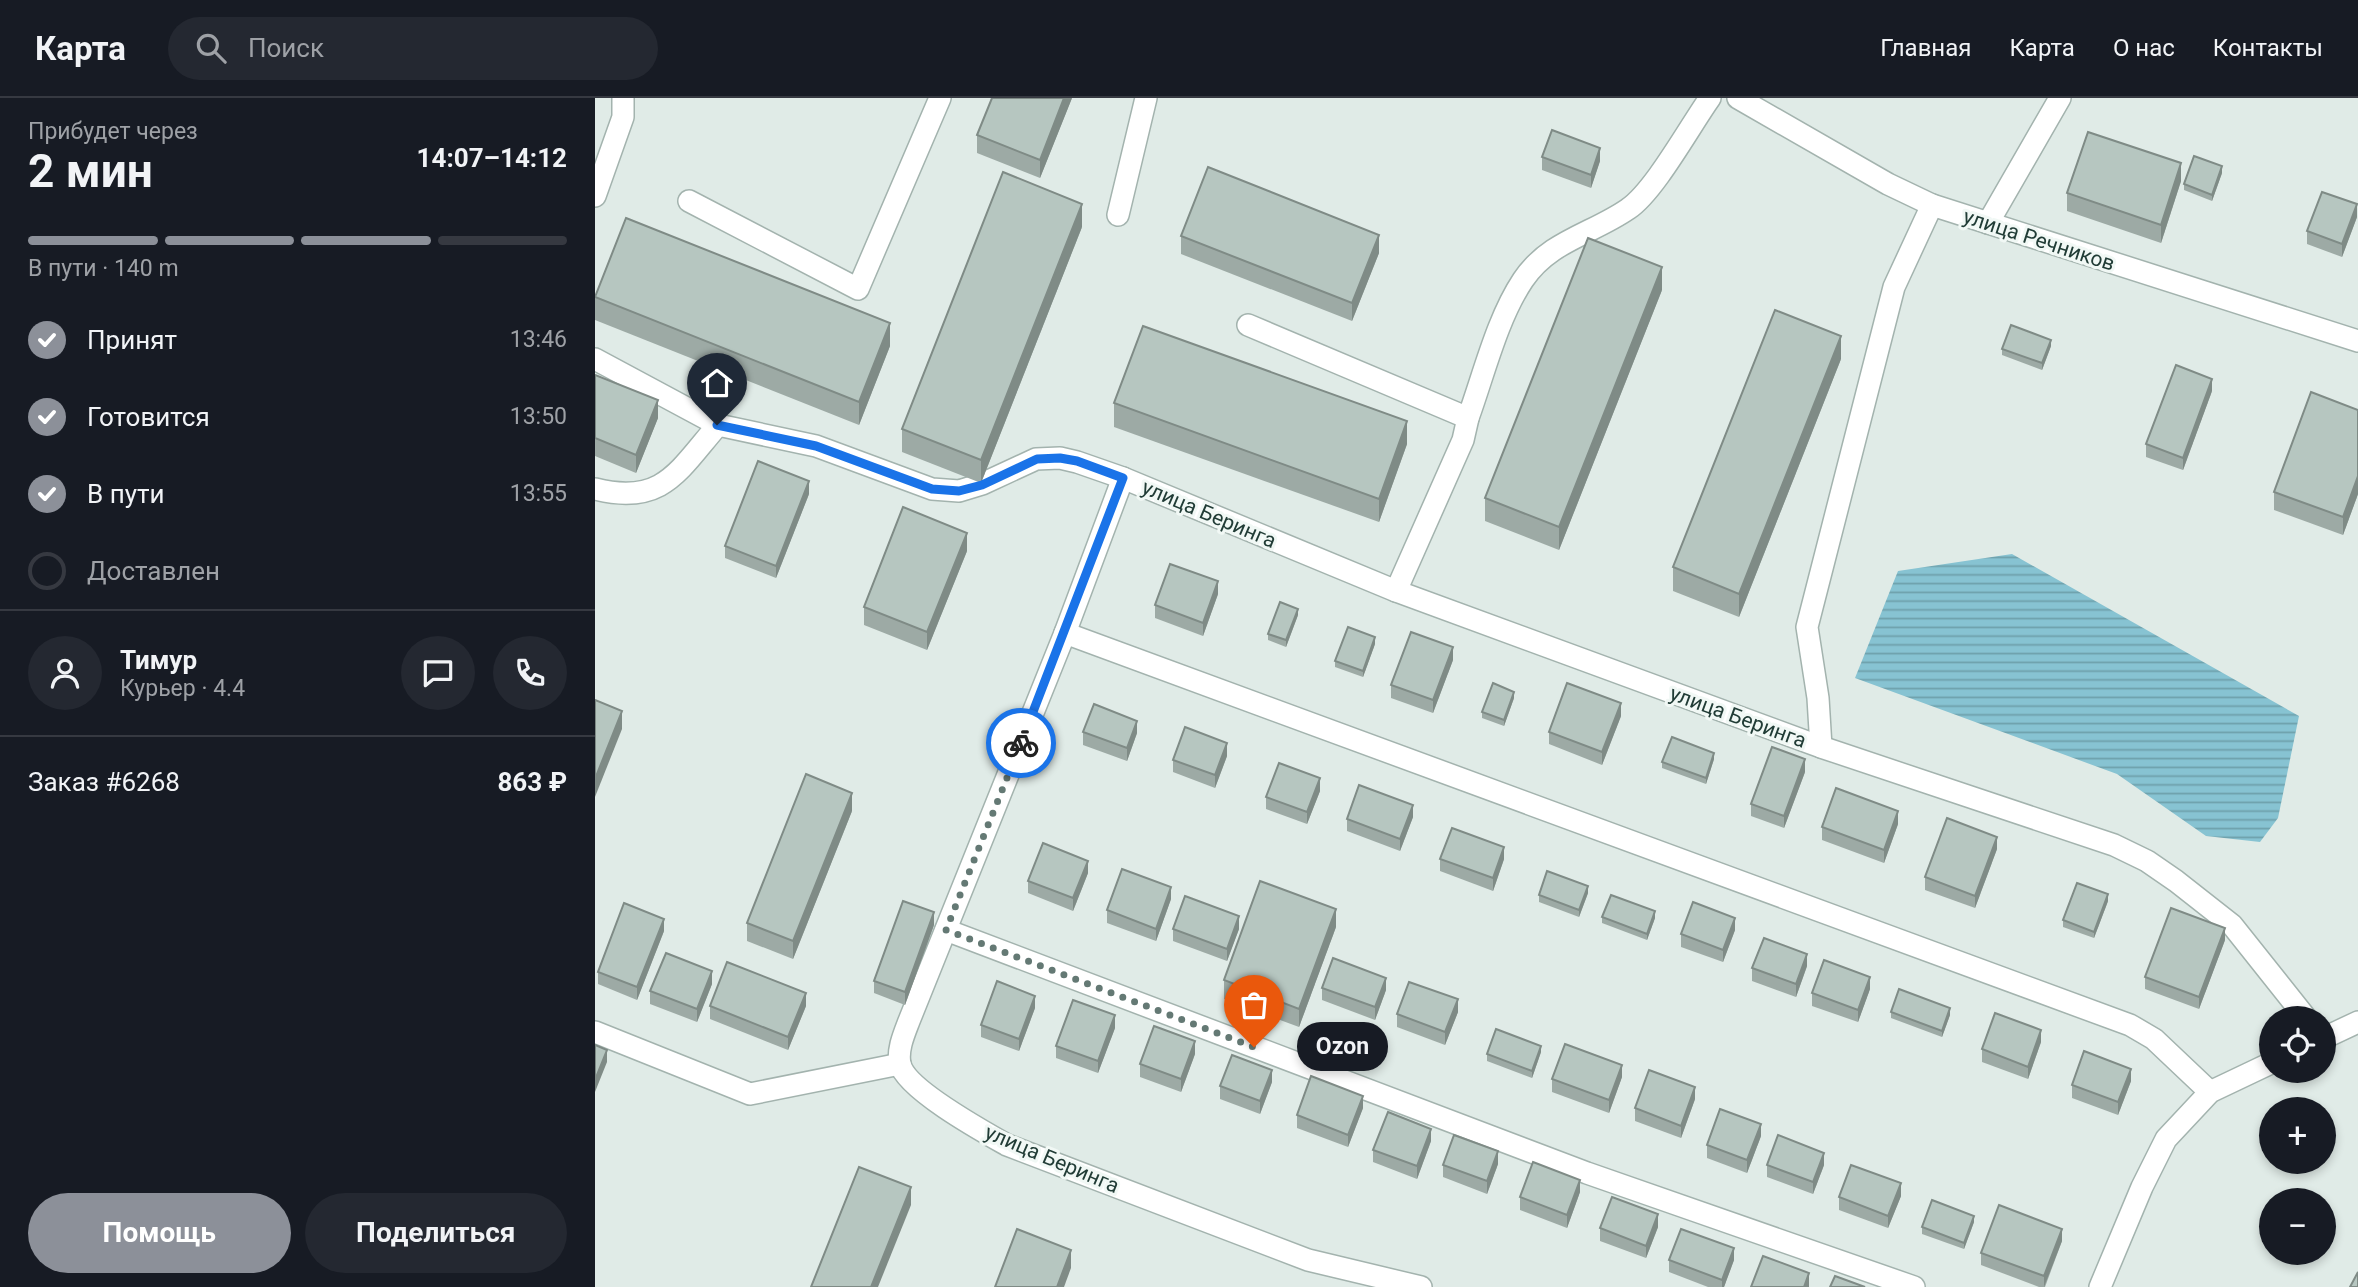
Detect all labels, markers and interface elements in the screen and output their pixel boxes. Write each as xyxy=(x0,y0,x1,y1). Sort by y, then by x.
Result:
search box xyxy=(168,17,658,80)
text: Карта xyxy=(35,29,126,68)
icon: search xyxy=(192,29,230,67)
text: Поиск xyxy=(248,33,324,63)
text: Главная xyxy=(1880,34,1971,62)
text: Карта xyxy=(2009,34,2075,62)
text: О нас xyxy=(2113,34,2175,62)
text: Контакты xyxy=(2213,34,2323,62)
text: Прибудет через xyxy=(28,118,198,145)
text: 14:07–14:12 xyxy=(417,143,567,173)
text: 2 мин xyxy=(28,144,153,198)
street label: улица Речников xyxy=(1960,204,2118,276)
text: В пути · 140 m xyxy=(28,255,179,282)
icon: check xyxy=(28,321,66,359)
text: Принят xyxy=(87,325,177,355)
text: 13:46 xyxy=(510,326,567,353)
pin xyxy=(687,353,747,425)
icon: home xyxy=(698,364,736,402)
icon: check xyxy=(28,398,66,436)
text: Готовится xyxy=(87,402,210,432)
text: 13:50 xyxy=(510,403,567,430)
icon: check xyxy=(28,475,66,513)
street label: улица Беринга xyxy=(1138,475,1280,553)
text: В пути xyxy=(87,479,164,509)
text: 13:55 xyxy=(510,480,567,507)
text: Доставлен xyxy=(87,556,220,586)
button: person xyxy=(28,636,102,710)
button: chat xyxy=(401,636,475,710)
button: phone xyxy=(493,636,567,710)
text: Тимур xyxy=(120,645,197,675)
text: Курьер · 4.4 xyxy=(120,675,245,702)
street label: улица Беринга xyxy=(1666,681,1810,753)
courier xyxy=(986,708,1056,778)
icon: bike xyxy=(1002,724,1040,762)
text: Заказ #6268 xyxy=(28,767,180,797)
text: 863 ₽ xyxy=(497,767,567,797)
pin xyxy=(1224,975,1284,1047)
icon: bag xyxy=(1235,986,1273,1024)
map controls xyxy=(2259,1006,2336,1265)
button: locate xyxy=(2259,1006,2336,1083)
callout: Ozon xyxy=(1296,1023,1387,1072)
text: Ozon xyxy=(1316,1033,1369,1060)
button: + xyxy=(2259,1097,2336,1174)
street label: улица Беринга xyxy=(981,1120,1123,1198)
button: − xyxy=(2259,1188,2336,1265)
button: Помощь xyxy=(28,1193,291,1273)
button: Поделиться xyxy=(305,1193,567,1273)

